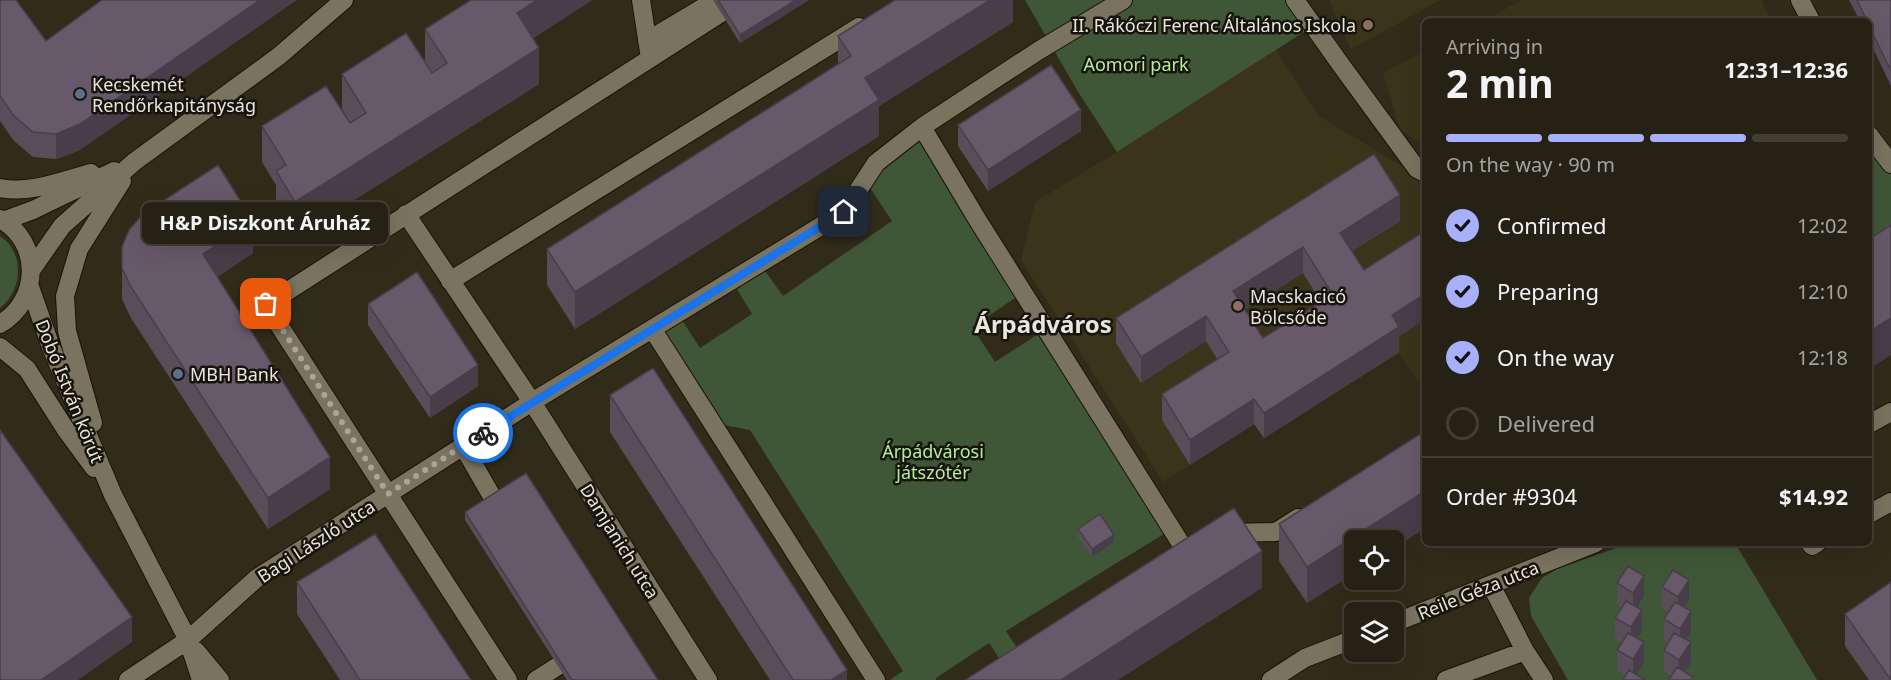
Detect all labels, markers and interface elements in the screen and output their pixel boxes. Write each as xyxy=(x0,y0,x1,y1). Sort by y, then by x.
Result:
place label: II. Rákóczi Ferenc Általános Iskola xyxy=(1072,13,1356,37)
marker: II. Rákóczi Ferenc Általános Iskola xyxy=(1361,18,1375,32)
text: Arriving in xyxy=(1446,33,1543,60)
park label: Aomori park xyxy=(1083,52,1189,76)
text: 12:31–12:36 xyxy=(1724,54,1848,84)
text: 2 min xyxy=(1446,56,1553,109)
place label: Kecskemét Rendőrkapitányság xyxy=(92,72,256,117)
marker: Kecskemét Rendőrkapitányság xyxy=(73,87,87,101)
text: On the way · 90 m xyxy=(1446,151,1615,178)
pin xyxy=(818,186,869,237)
icon: home xyxy=(827,195,860,228)
callout: H&P Diszkont Áruház xyxy=(143,202,389,244)
text: H&P Diszkont Áruház xyxy=(160,209,370,236)
icon: check xyxy=(1446,209,1479,242)
text: Confirmed xyxy=(1497,210,1607,240)
text: 12:02 xyxy=(1797,212,1848,239)
icon: check xyxy=(1446,275,1479,308)
text: Preparing xyxy=(1497,276,1599,306)
pin xyxy=(240,278,291,329)
text: 12:10 xyxy=(1797,278,1848,305)
place label: Macskacicó Bölcsőde xyxy=(1250,284,1346,329)
icon: bag xyxy=(249,287,282,320)
marker: Macskacicó Bölcsőde xyxy=(1231,299,1245,313)
district label: Árpádváros xyxy=(974,307,1112,340)
street label: Dobó István körút xyxy=(30,316,110,467)
icon: check xyxy=(1446,341,1479,374)
text: On the way xyxy=(1497,342,1614,372)
text: 12:18 xyxy=(1797,344,1848,371)
place label: MBH Bank xyxy=(190,362,279,386)
marker: MBH Bank xyxy=(171,367,185,381)
courier xyxy=(453,403,513,463)
text: Delivered xyxy=(1497,408,1595,438)
icon: bike xyxy=(467,417,500,450)
park label: Árpádvárosi játszótér xyxy=(882,439,984,484)
street label: Damjanich utca xyxy=(575,479,665,603)
text: Order #9304 xyxy=(1446,481,1577,511)
text: $14.92 xyxy=(1779,481,1848,511)
street label: Bagi László utca xyxy=(253,494,379,588)
map controls xyxy=(1344,530,1404,662)
button: locate xyxy=(1344,530,1404,590)
street label: Reile Géza utca xyxy=(1414,555,1542,625)
button: layers xyxy=(1344,602,1404,662)

